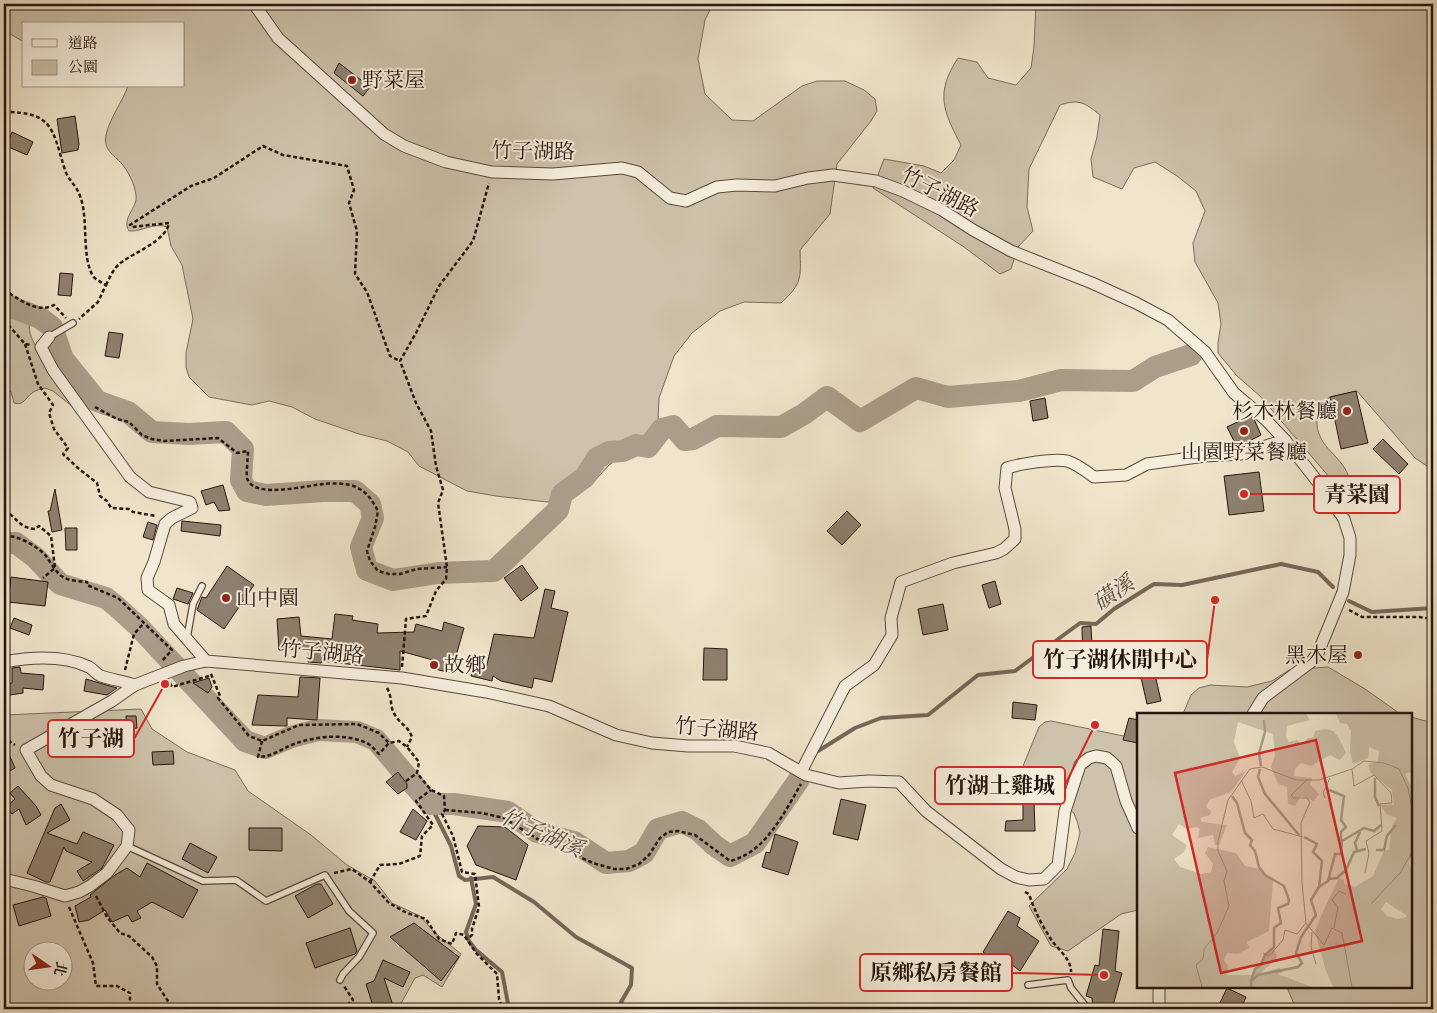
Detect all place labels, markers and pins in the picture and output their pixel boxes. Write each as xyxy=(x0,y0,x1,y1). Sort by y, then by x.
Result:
place label: 野菜屋 xyxy=(362,66,425,95)
marker: 野菜屋 xyxy=(346,74,358,86)
place label: 杉木林餐廳 xyxy=(1232,397,1337,426)
marker: 杉木林餐廳 xyxy=(1341,405,1353,417)
marker: 山園野菜餐廳 xyxy=(1238,425,1250,437)
place label: 山園野菜餐廳 xyxy=(1181,438,1307,467)
callout: 青菜園 xyxy=(1314,476,1400,513)
place label: 山中園 xyxy=(236,584,299,613)
marker: 山中園 xyxy=(220,592,232,604)
callout: 竹子湖休閒中心 xyxy=(1033,641,1207,678)
place label: 黑木屋 xyxy=(1285,641,1348,670)
marker: 黑木屋 xyxy=(1352,649,1364,661)
place label: 故鄉 xyxy=(444,651,486,680)
marker: 故鄉 xyxy=(428,659,440,671)
callout: 竹子湖 xyxy=(48,720,134,757)
callout: 竹湖土雞城 xyxy=(935,767,1065,804)
callout: 原鄉私房餐館 xyxy=(860,954,1012,991)

